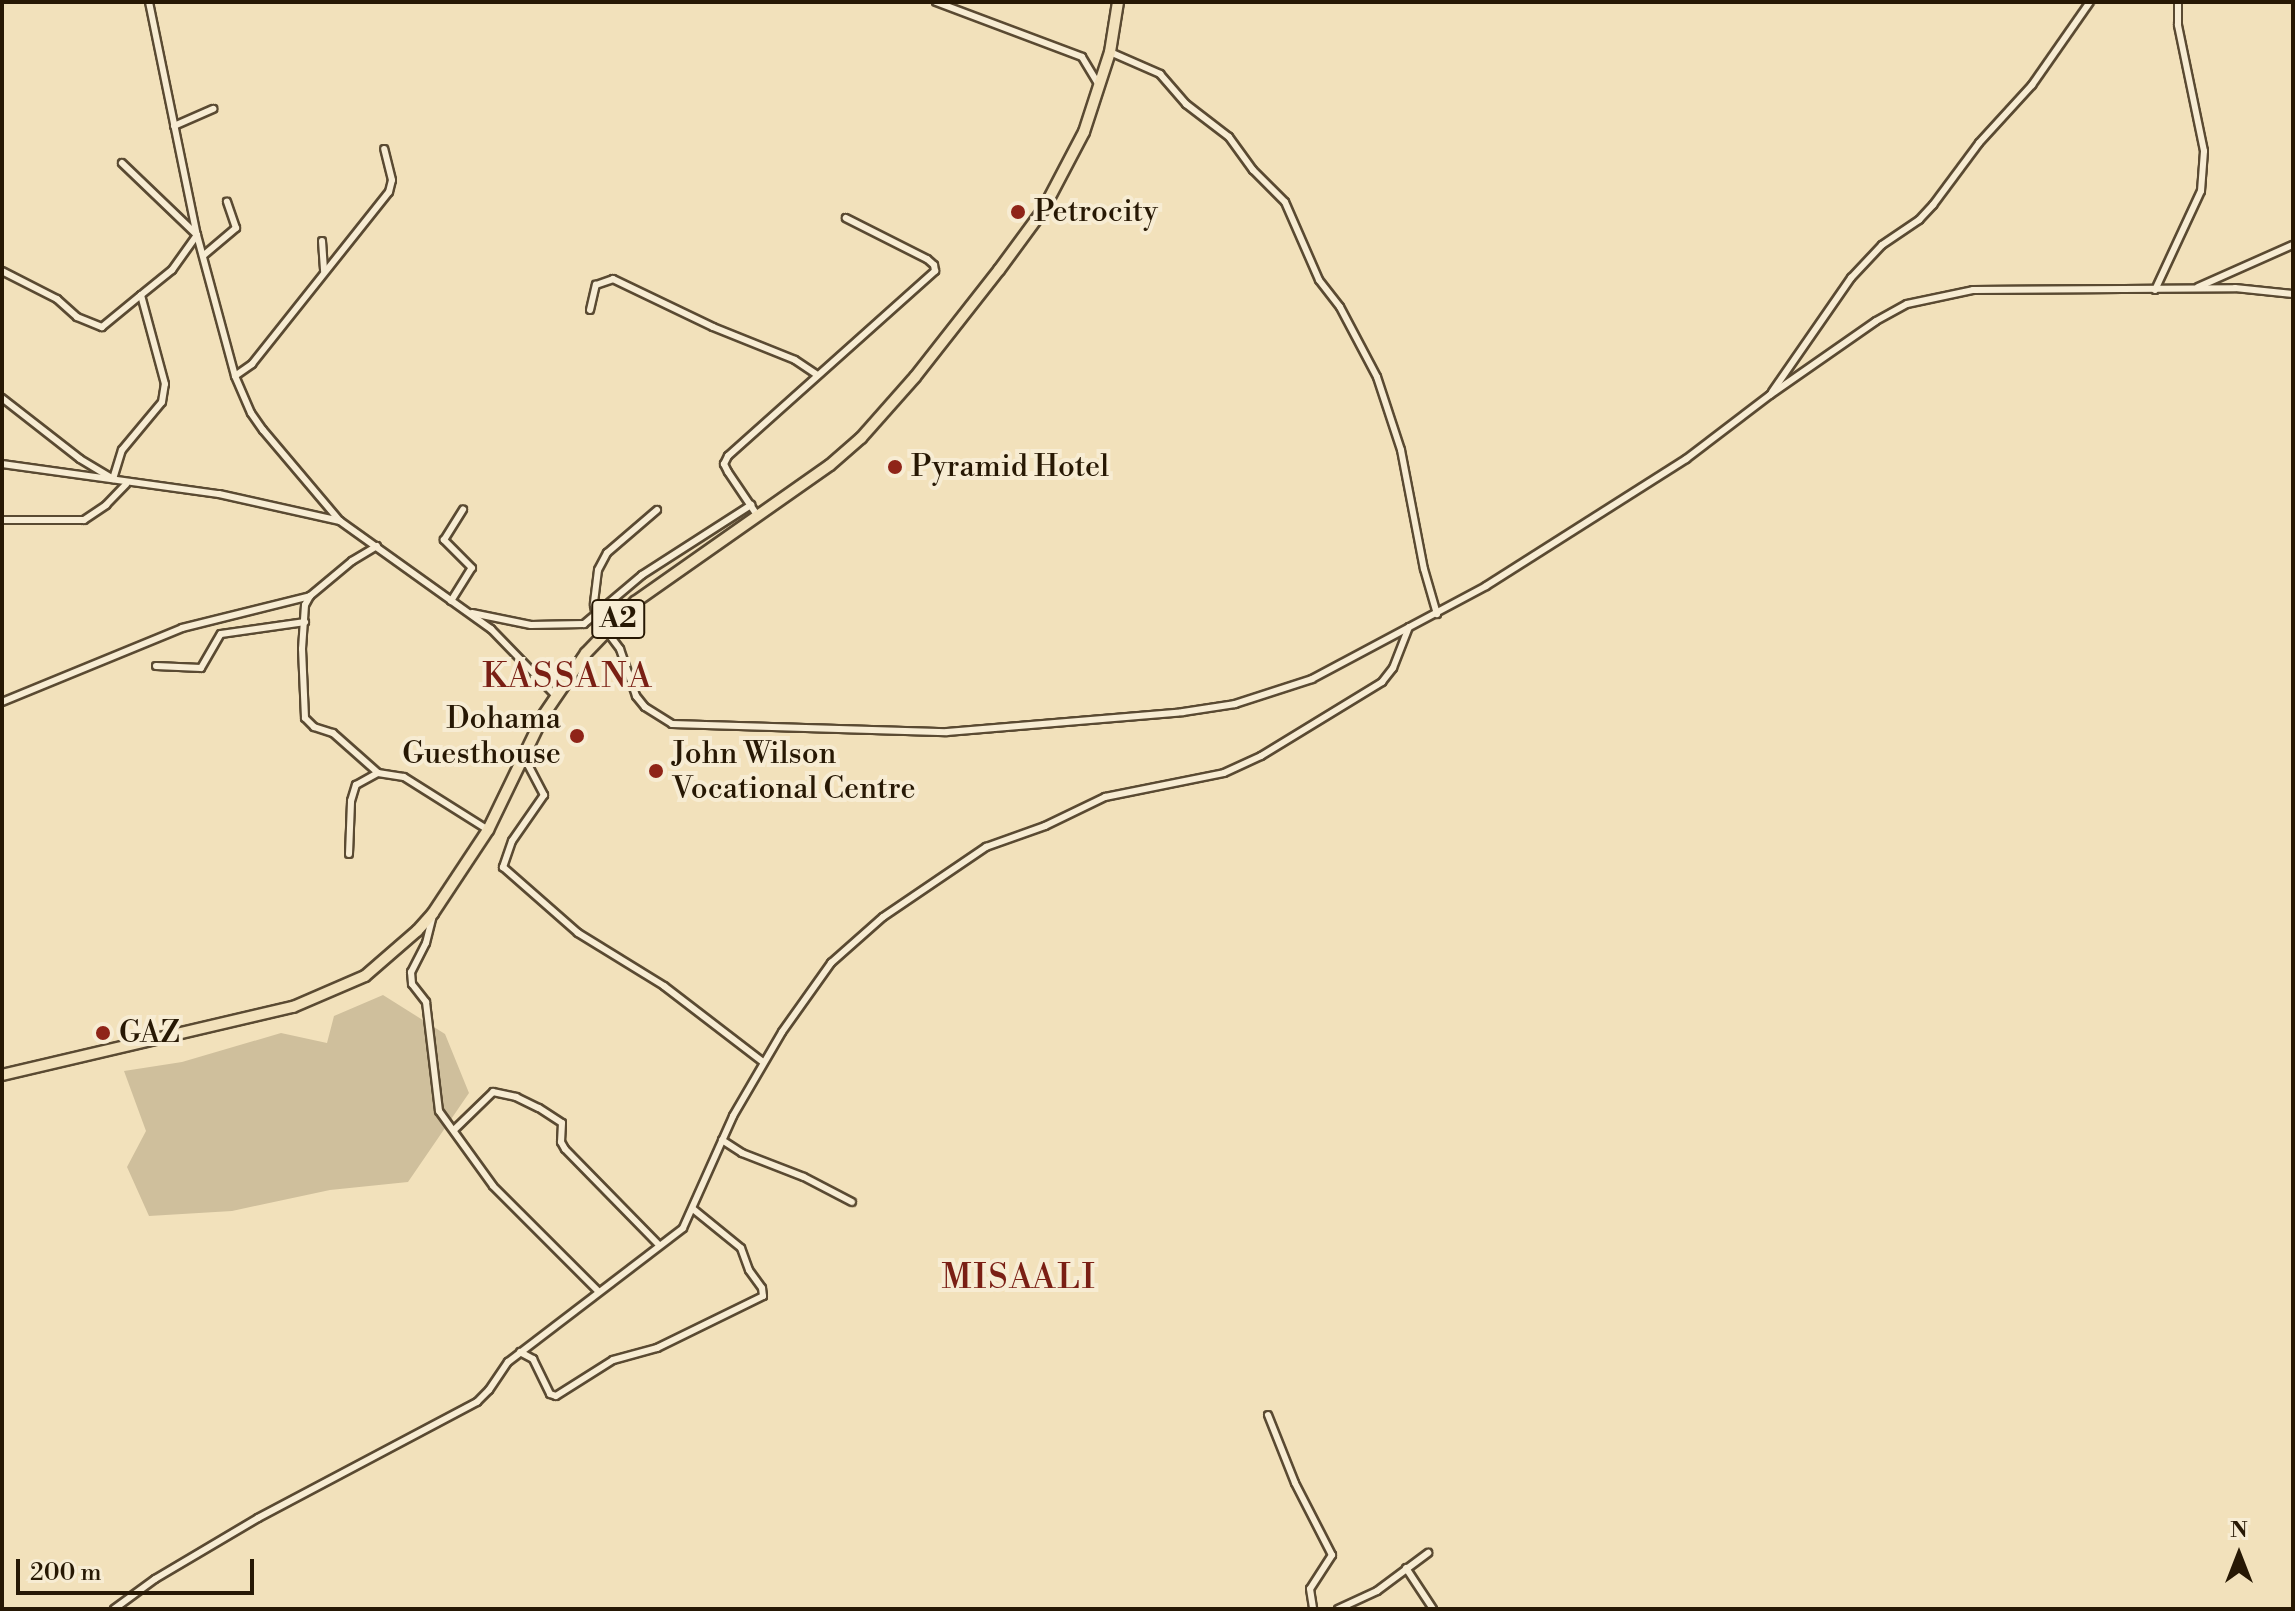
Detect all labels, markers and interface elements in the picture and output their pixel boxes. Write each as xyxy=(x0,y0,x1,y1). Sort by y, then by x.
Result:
place label: Petrocity xyxy=(1034,194,1158,230)
marker: Petrocity xyxy=(1009,203,1027,221)
place label: Pyramid Hotel xyxy=(911,449,1109,485)
marker: Pyramid Hotel xyxy=(886,458,904,476)
road number: A2 xyxy=(590,595,646,643)
district label: KASSANA xyxy=(482,658,654,698)
place label: Dohama Guesthouse xyxy=(402,701,561,772)
marker: Dohama Guesthouse xyxy=(568,727,586,745)
place label: John Wilson Vocational Centre xyxy=(672,736,916,806)
marker: John Wilson Vocational Centre xyxy=(647,762,665,780)
place label: GAZ xyxy=(119,1015,180,1051)
marker: GAZ xyxy=(94,1024,112,1042)
district label: MISAALI xyxy=(941,1259,1097,1299)
north arrow xyxy=(2199,1515,2279,1595)
text: N xyxy=(2230,1517,2248,1544)
scale bar xyxy=(20,1543,258,1593)
text: 200 m xyxy=(30,1558,101,1588)

